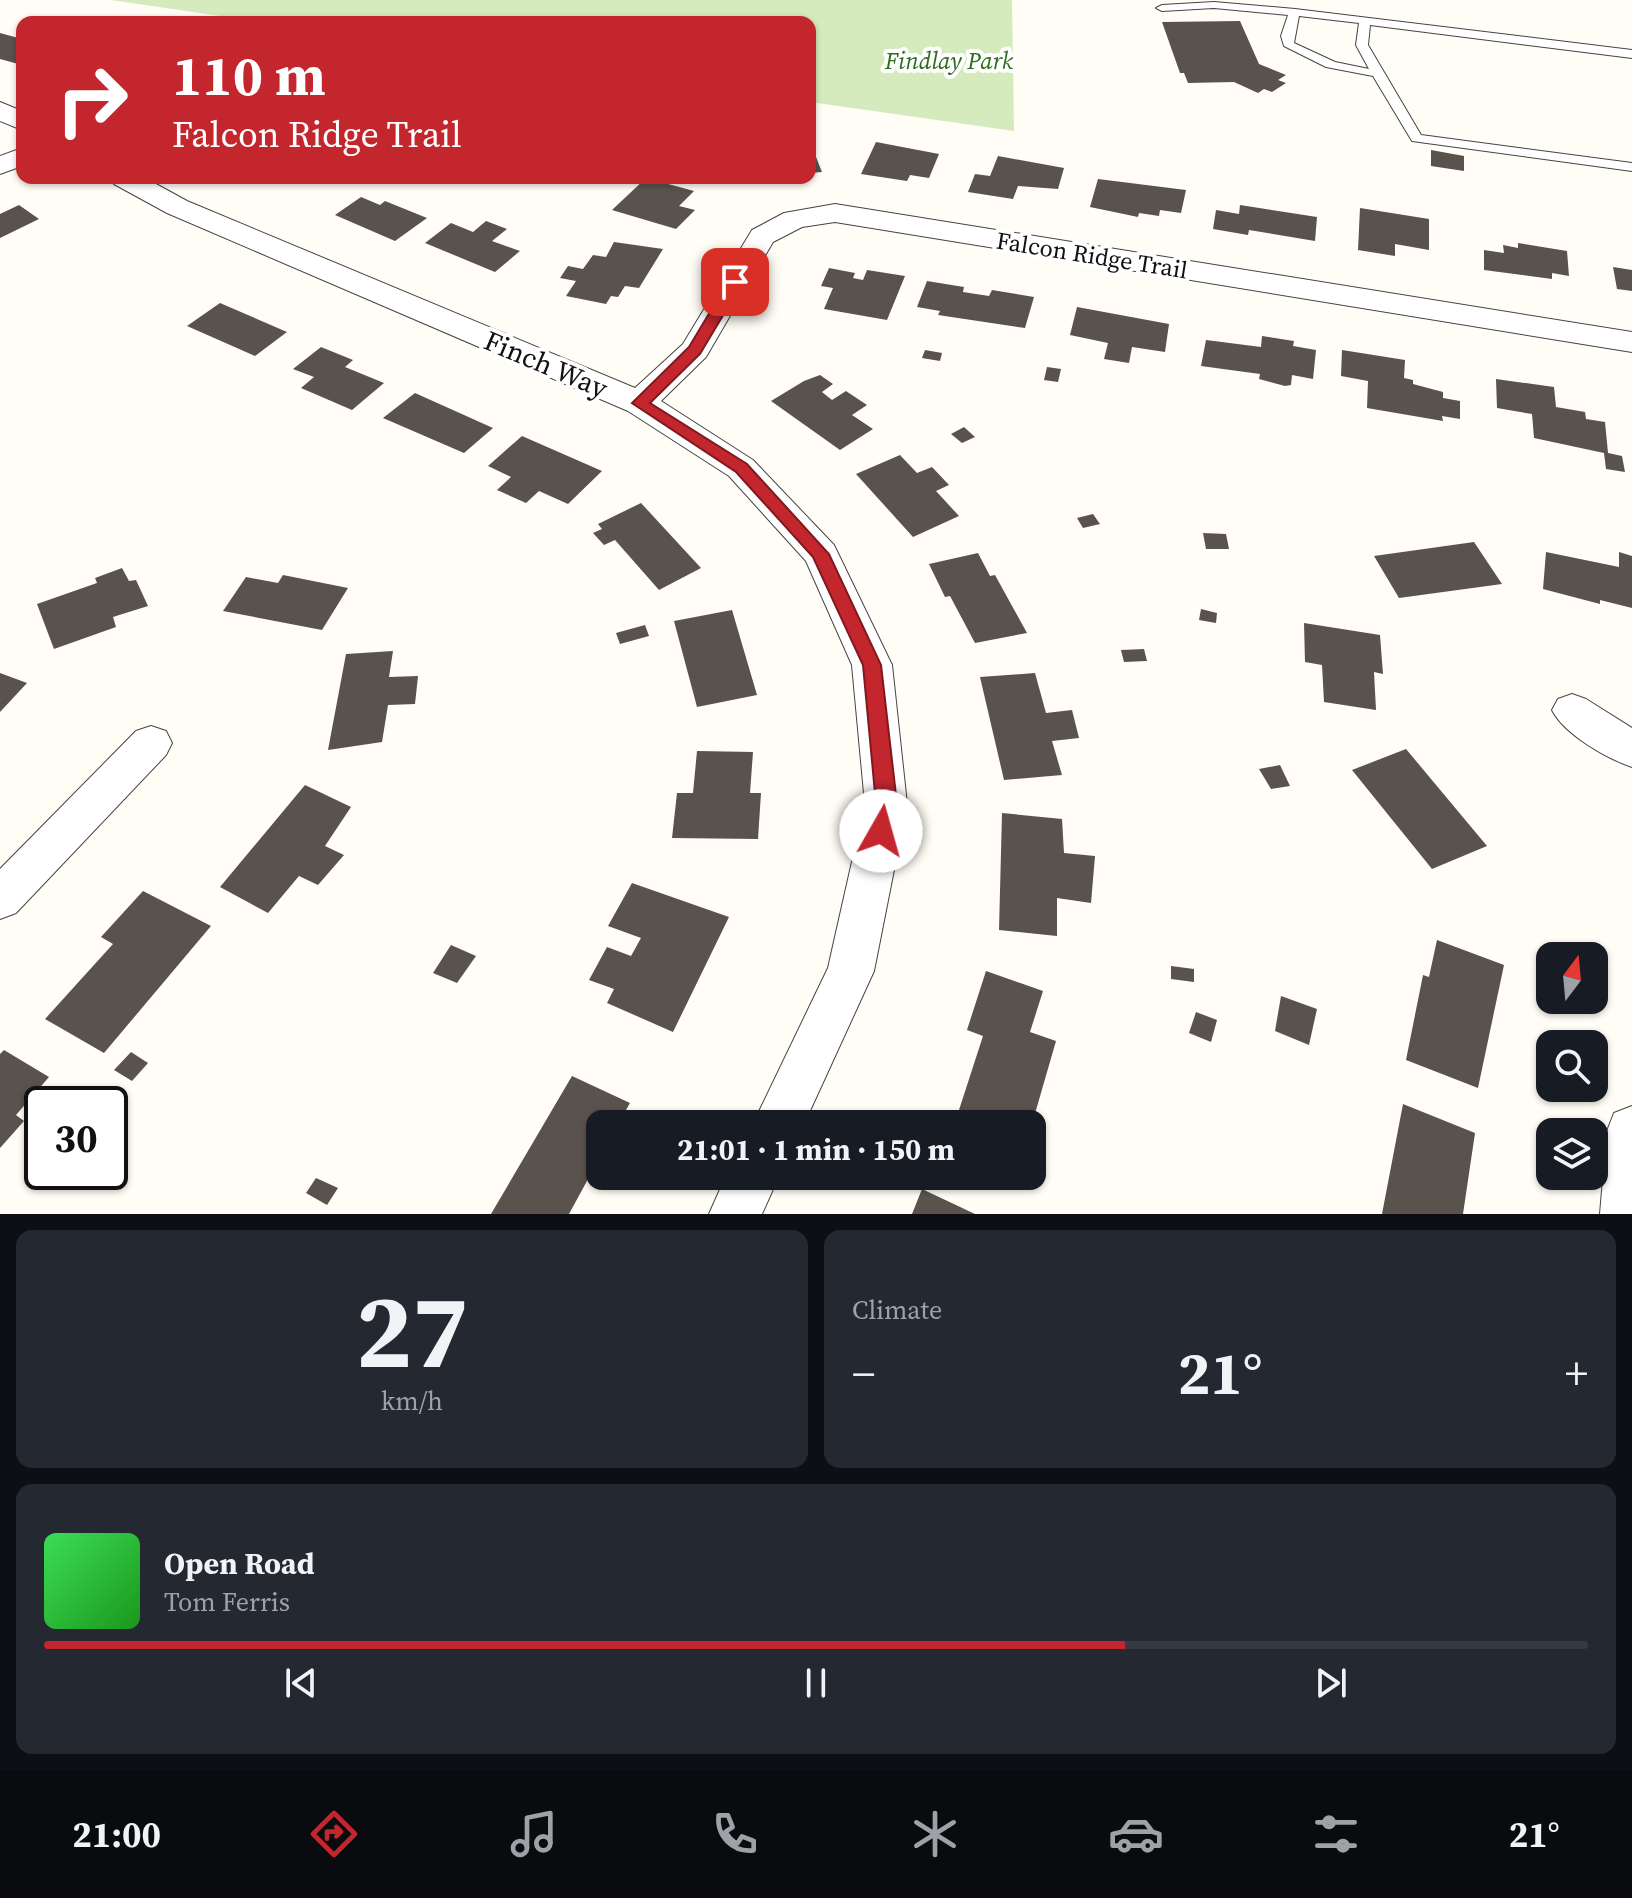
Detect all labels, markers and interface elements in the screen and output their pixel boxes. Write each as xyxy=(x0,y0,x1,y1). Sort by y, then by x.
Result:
text: 110 m xyxy=(172,37,326,114)
park label: Findlay Park xyxy=(884,44,1014,77)
icon: right xyxy=(40,48,144,152)
text: Falcon Ridge Trail xyxy=(172,110,462,159)
street label: Falcon Ridge Trail xyxy=(994,224,1190,286)
pin xyxy=(701,248,769,316)
icon: arrive xyxy=(713,260,757,304)
street label: Finch Way xyxy=(479,321,614,407)
position arrow xyxy=(839,789,923,873)
north arrow xyxy=(1536,942,1608,1014)
map controls xyxy=(1536,942,1608,1190)
button: search xyxy=(1536,1030,1608,1102)
speed limit sign: 30 xyxy=(24,1086,128,1190)
button: layers xyxy=(1536,1118,1608,1190)
text: 21:01 · 1 min · 150 m xyxy=(677,1129,955,1170)
text: 27 xyxy=(356,1259,468,1402)
text: Climate xyxy=(852,1292,942,1328)
text: 21° xyxy=(1178,1332,1262,1414)
text: − xyxy=(852,1343,875,1404)
text: + xyxy=(1565,1343,1588,1404)
text: km/h xyxy=(381,1383,443,1419)
text: Open Road xyxy=(164,1543,315,1584)
text: Tom Ferris xyxy=(164,1584,290,1620)
icon: previous xyxy=(279,1661,323,1705)
icon: pause xyxy=(794,1661,838,1705)
icon: next xyxy=(1309,1661,1353,1705)
icon: directions xyxy=(306,1806,362,1862)
icon: music xyxy=(506,1806,562,1862)
icon: phone xyxy=(707,1806,763,1862)
icon: climate xyxy=(907,1806,963,1862)
icon: car xyxy=(1108,1806,1164,1862)
icon: filters xyxy=(1308,1806,1364,1862)
text: 21:00 xyxy=(72,1810,161,1859)
text: 21° xyxy=(1509,1810,1560,1859)

